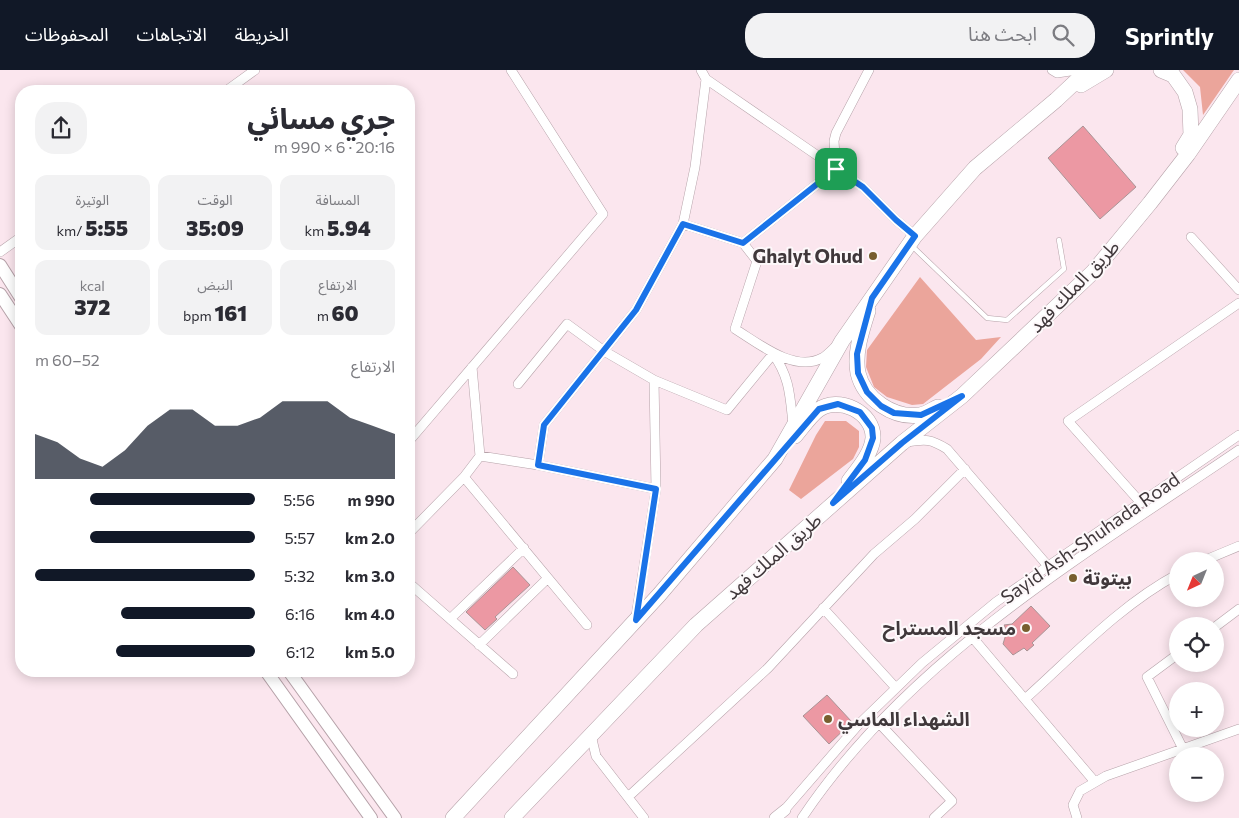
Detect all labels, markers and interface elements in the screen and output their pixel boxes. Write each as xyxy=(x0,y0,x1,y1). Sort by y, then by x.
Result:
search box xyxy=(745,13,1095,58)
icon: search xyxy=(1049,21,1077,49)
text: Sprintly xyxy=(1125,21,1214,50)
text: ابحث هنا xyxy=(968,22,1037,45)
text: المحفوظات xyxy=(25,23,109,45)
text: الاتجاهات xyxy=(137,23,207,45)
text: الخريطة xyxy=(235,23,289,45)
text: جري مسائي xyxy=(247,101,395,135)
button: share xyxy=(35,102,87,154)
text: 20:16 · 6 × 990 m xyxy=(274,137,395,156)
pin xyxy=(815,148,857,190)
icon: arrive xyxy=(822,155,850,183)
text: الوتيرة xyxy=(76,191,109,208)
text: الوقت xyxy=(197,191,233,208)
text: المسافة xyxy=(316,191,360,208)
text: 5:55 xyxy=(85,215,128,240)
text: 35:09 xyxy=(186,215,244,240)
text: 5.94 xyxy=(327,215,371,240)
text: /km xyxy=(57,222,85,239)
text: km xyxy=(304,222,327,239)
street label: طريق الملك فهد xyxy=(1024,234,1124,338)
place label: Ghalyt Ohud xyxy=(752,244,863,267)
marker: Ghalyt Ohud xyxy=(867,250,879,262)
text: النبض xyxy=(197,276,233,293)
text: الارتفاع xyxy=(318,276,357,293)
text: kcal xyxy=(80,277,105,294)
text: 372 xyxy=(74,294,110,319)
text: 161 xyxy=(214,300,247,325)
text: 60 xyxy=(332,300,359,325)
text: bpm xyxy=(183,307,214,324)
text: m xyxy=(317,307,332,324)
text: 52–60 m xyxy=(35,350,100,369)
text: الارتفاع xyxy=(351,356,395,375)
street label: Sayid Ash-Shuhada Road xyxy=(996,467,1184,608)
text: 5:56 xyxy=(283,490,315,509)
text: 990 m xyxy=(348,490,395,509)
street label: طريق الملك فهد xyxy=(720,507,826,604)
text: 5:57 xyxy=(284,528,315,547)
text: 2.0 km xyxy=(345,528,395,547)
north arrow xyxy=(1169,552,1224,608)
map controls xyxy=(1169,552,1224,802)
text: 5:32 xyxy=(284,566,315,585)
text: 3.0 km xyxy=(345,566,395,585)
place label: بيتوتة xyxy=(1083,566,1132,589)
marker: بيتوتة xyxy=(1067,572,1079,584)
text: 6:16 xyxy=(285,604,315,623)
text: 4.0 km xyxy=(344,604,395,623)
place label: مسجد المستراح xyxy=(883,616,1016,642)
button: locate xyxy=(1169,617,1224,672)
marker: مسجد المستراح xyxy=(1020,622,1032,634)
text: 6:12 xyxy=(286,642,315,661)
text: 5.0 km xyxy=(345,642,395,661)
button: + xyxy=(1169,682,1224,737)
place label: الشهداء الماسي xyxy=(838,707,970,734)
marker: الشهداء الماسي xyxy=(822,713,834,725)
button: − xyxy=(1169,747,1224,802)

